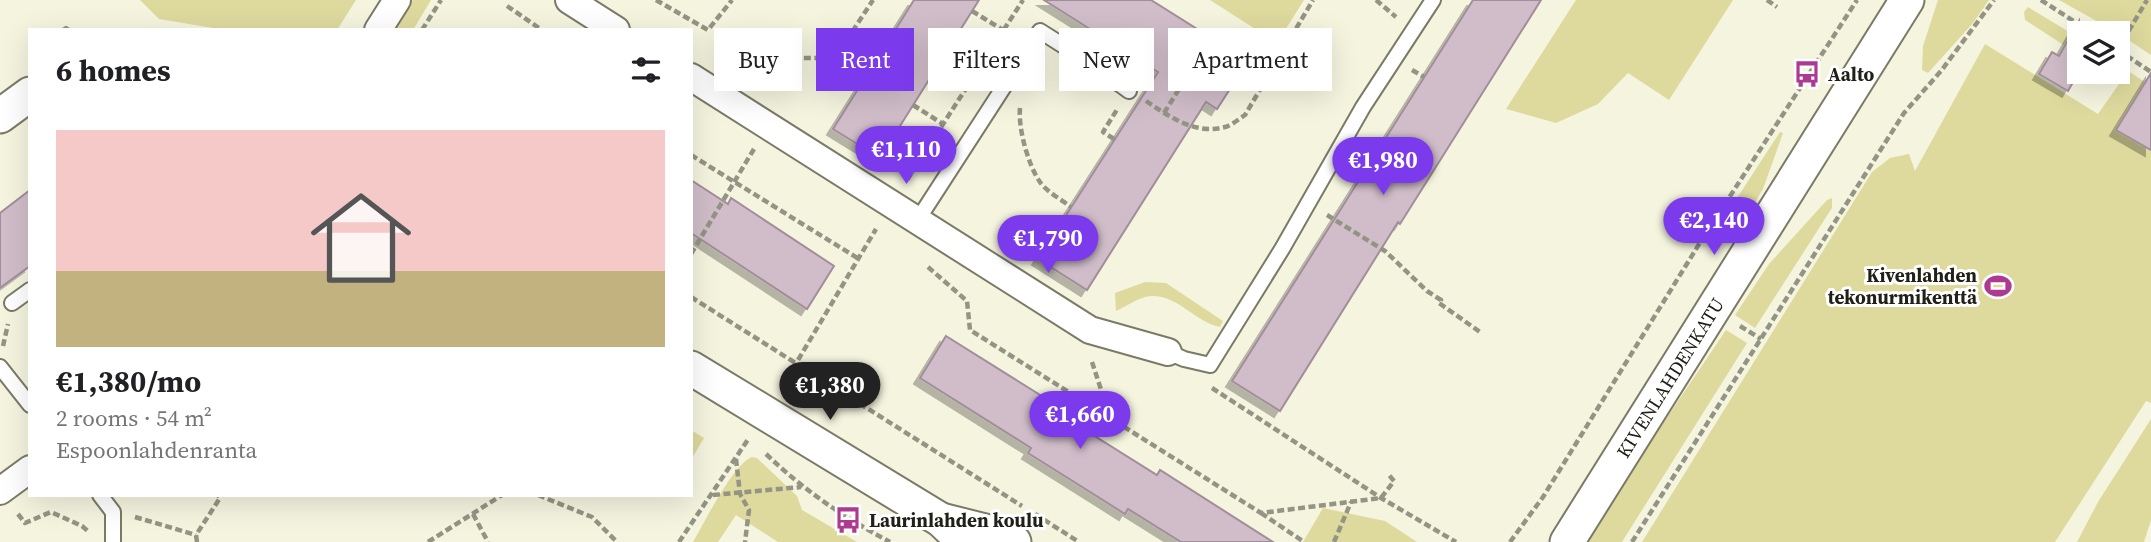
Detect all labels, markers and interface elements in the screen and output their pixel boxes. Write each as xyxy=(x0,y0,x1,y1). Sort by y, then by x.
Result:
map controls xyxy=(2067,21,2130,84)
button: layers xyxy=(2067,21,2130,84)
chip: Buy xyxy=(714,28,802,91)
chip: Rent xyxy=(816,28,914,91)
chip: Filters xyxy=(928,28,1045,91)
chip: New xyxy=(1059,28,1154,91)
chip: Apartment xyxy=(1168,28,1332,91)
text: 6 homes xyxy=(56,50,171,91)
icon: filters xyxy=(627,51,665,89)
bus stop icon: Aalto xyxy=(1792,59,1822,89)
place label: Aalto xyxy=(1828,61,1875,87)
pin: €1,110 xyxy=(849,127,963,186)
text: €1,110 xyxy=(871,133,941,165)
pin: €1,980 xyxy=(1326,138,1440,197)
text: €1,980 xyxy=(1348,144,1418,176)
icon: home xyxy=(298,175,424,301)
pin: €2,140 xyxy=(1657,198,1771,257)
text: €2,140 xyxy=(1679,204,1749,236)
pin: €1,790 xyxy=(991,216,1105,275)
text: €1,790 xyxy=(1013,222,1083,254)
place label: Kivenlahden tekonurmikenttä xyxy=(1828,262,1978,310)
sports icon: Kivenlahden tekonurmikenttä xyxy=(1983,271,2013,301)
street label: KIVENLAHDENKATU xyxy=(1610,293,1730,463)
text: €1,380/mo xyxy=(56,361,201,402)
pin: €1,380 xyxy=(773,362,887,422)
text: €1,380 xyxy=(795,369,865,401)
pin: €1,660 xyxy=(1023,392,1137,451)
text: €1,660 xyxy=(1045,398,1115,430)
text: 2 rooms · 54 m² xyxy=(56,402,212,434)
text: Espoonlahdenranta xyxy=(56,434,257,466)
bus stop icon: Laurinlahden koulu xyxy=(833,505,863,535)
place label: Laurinlahden koulu xyxy=(869,507,1044,533)

